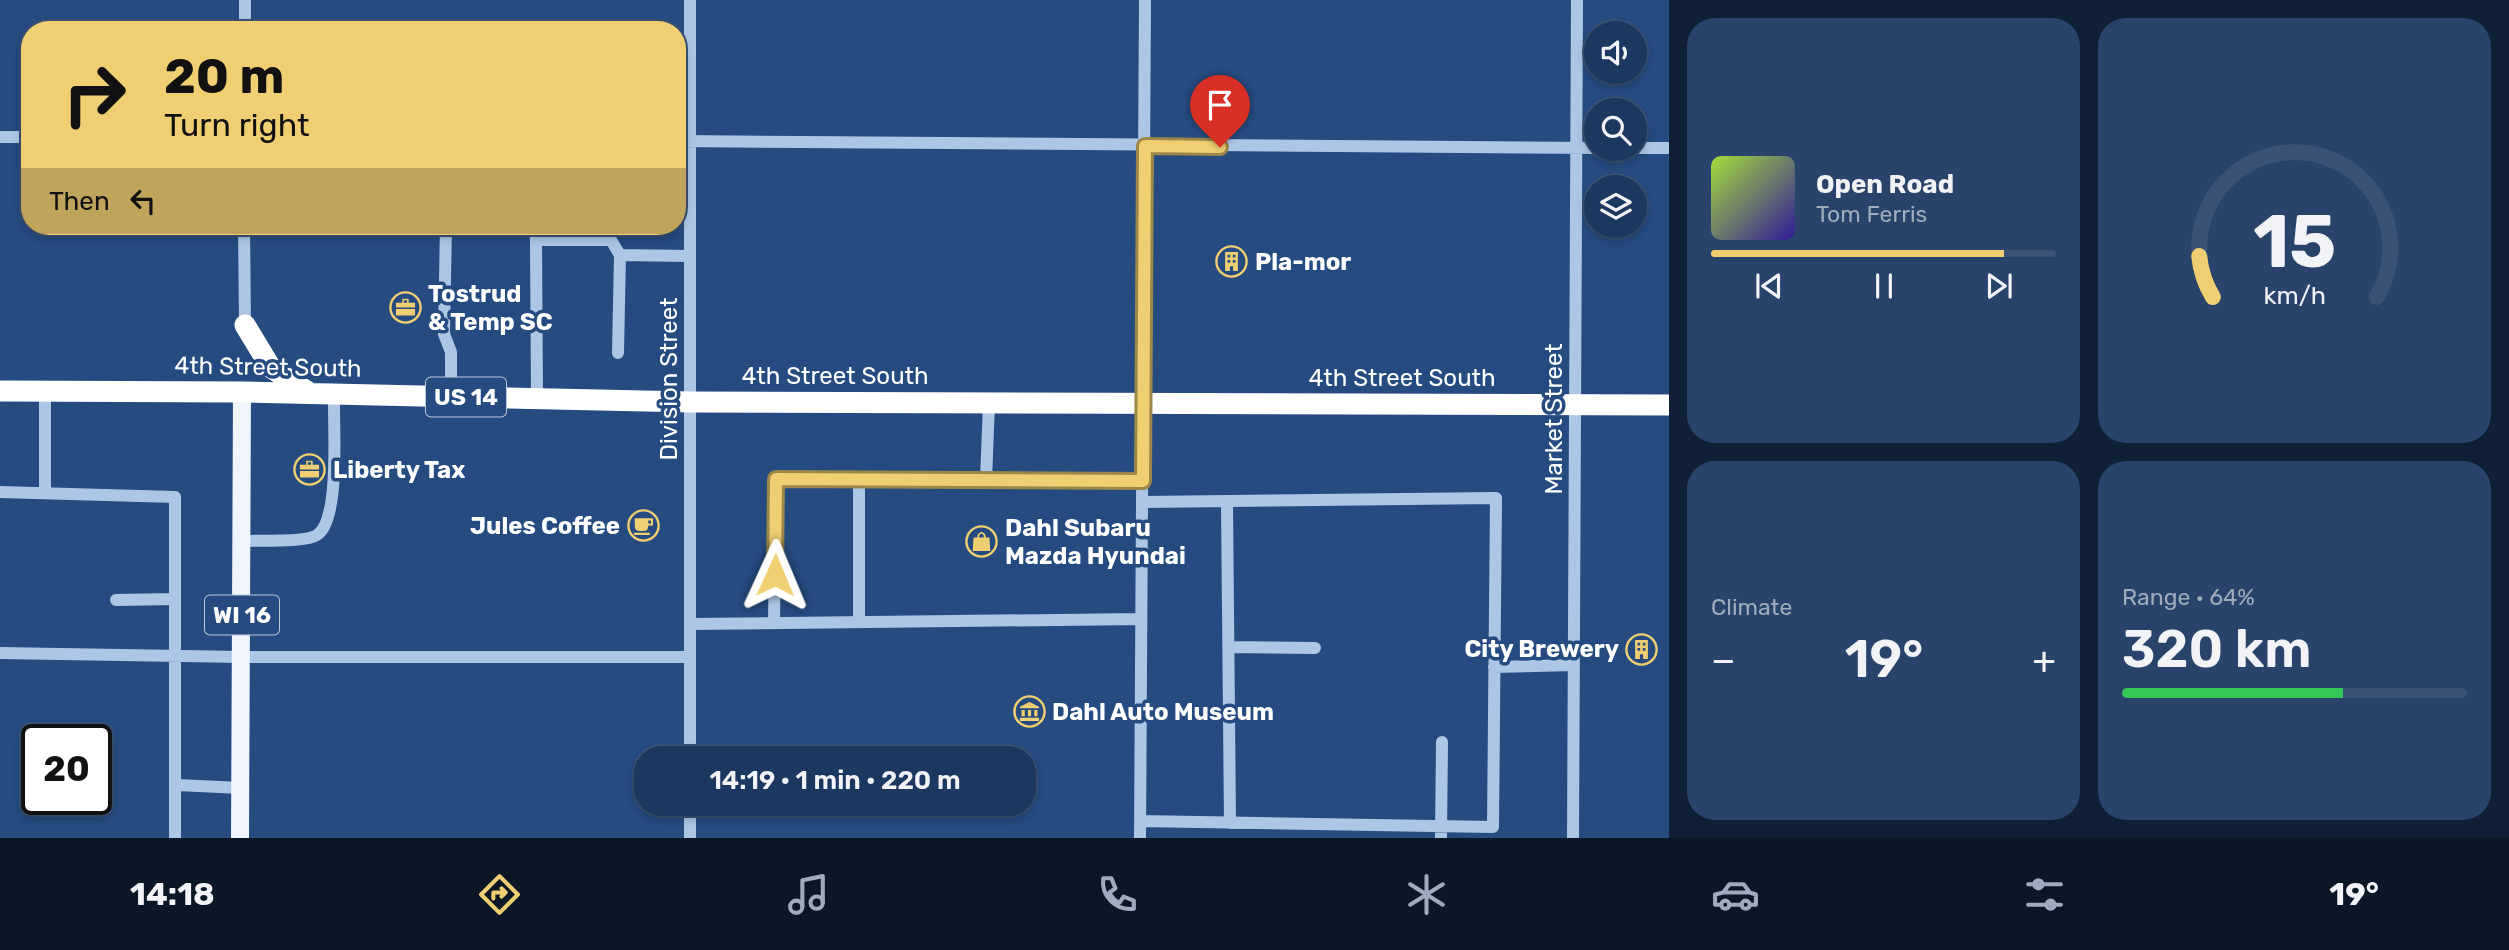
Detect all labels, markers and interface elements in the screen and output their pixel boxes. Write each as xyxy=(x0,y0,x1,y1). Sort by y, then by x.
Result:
map controls xyxy=(1584,21,1647,238)
button: sound xyxy=(1584,21,1647,84)
text: 20 m xyxy=(164,47,285,105)
icon: right xyxy=(49,49,140,140)
pin xyxy=(1190,75,1250,147)
icon: arrive xyxy=(1201,86,1239,124)
button: search xyxy=(1584,98,1647,161)
text: Turn right xyxy=(164,106,309,144)
text: Open Road xyxy=(1816,169,1954,200)
button: layers xyxy=(1584,175,1647,238)
icon: left xyxy=(124,182,162,220)
text: Then xyxy=(49,186,110,217)
text: 15 xyxy=(2253,199,2336,285)
text: Tom Ferris xyxy=(1816,200,1927,228)
building icon: Pla-mor xyxy=(1215,245,1249,279)
place label: Pla-mor xyxy=(1255,248,1351,276)
icon: previous xyxy=(1750,267,1788,305)
icon: pause xyxy=(1865,267,1903,305)
icon: next xyxy=(1980,267,2018,305)
place label: Tostrud & Temp SC xyxy=(428,280,553,336)
text: km/h xyxy=(2263,281,2326,310)
office icon: Tostrud & Temp SC xyxy=(388,291,422,325)
street label: Division Street xyxy=(655,297,683,461)
street label: Market Street xyxy=(1540,343,1568,495)
street label: 4th Street South xyxy=(174,351,362,383)
street label: 4th Street South xyxy=(741,362,929,390)
street label: 4th Street South xyxy=(1308,364,1496,392)
road number: US 14 xyxy=(426,378,506,416)
office icon: Liberty Tax xyxy=(293,453,327,487)
place label: Liberty Tax xyxy=(333,456,465,484)
cafe icon: Jules Coffee xyxy=(626,509,660,543)
place label: Jules Coffee xyxy=(470,512,620,540)
place label: Dahl Subaru Mazda Hyundai xyxy=(1005,514,1186,570)
shop icon: Dahl Subaru Mazda Hyundai xyxy=(965,525,999,559)
position arrow xyxy=(738,538,812,612)
text: Range · 64% xyxy=(2122,583,2255,611)
text: Climate xyxy=(1711,593,1792,621)
road number: WI 16 xyxy=(205,596,279,635)
text: 320 km xyxy=(2122,618,2311,680)
text: 19° xyxy=(1845,628,1923,690)
building icon: City Brewery xyxy=(1625,632,1659,666)
place label: City Brewery xyxy=(1464,635,1619,663)
text: − xyxy=(1711,637,1736,683)
text: + xyxy=(2032,637,2056,683)
museum icon: Dahl Auto Museum xyxy=(1012,695,1046,729)
place label: Dahl Auto Museum xyxy=(1052,698,1274,726)
speed limit sign: 20 xyxy=(21,724,112,815)
text: 14:19 · 1 min · 220 m xyxy=(709,765,961,796)
icon: directions xyxy=(475,870,524,919)
icon: music xyxy=(784,870,833,919)
icon: phone xyxy=(1093,870,1142,919)
icon: climate xyxy=(1402,870,1451,919)
icon: car xyxy=(1711,870,1760,919)
icon: filters xyxy=(2020,870,2069,919)
text: 14:18 xyxy=(130,875,215,913)
text: 19° xyxy=(2329,875,2379,913)

